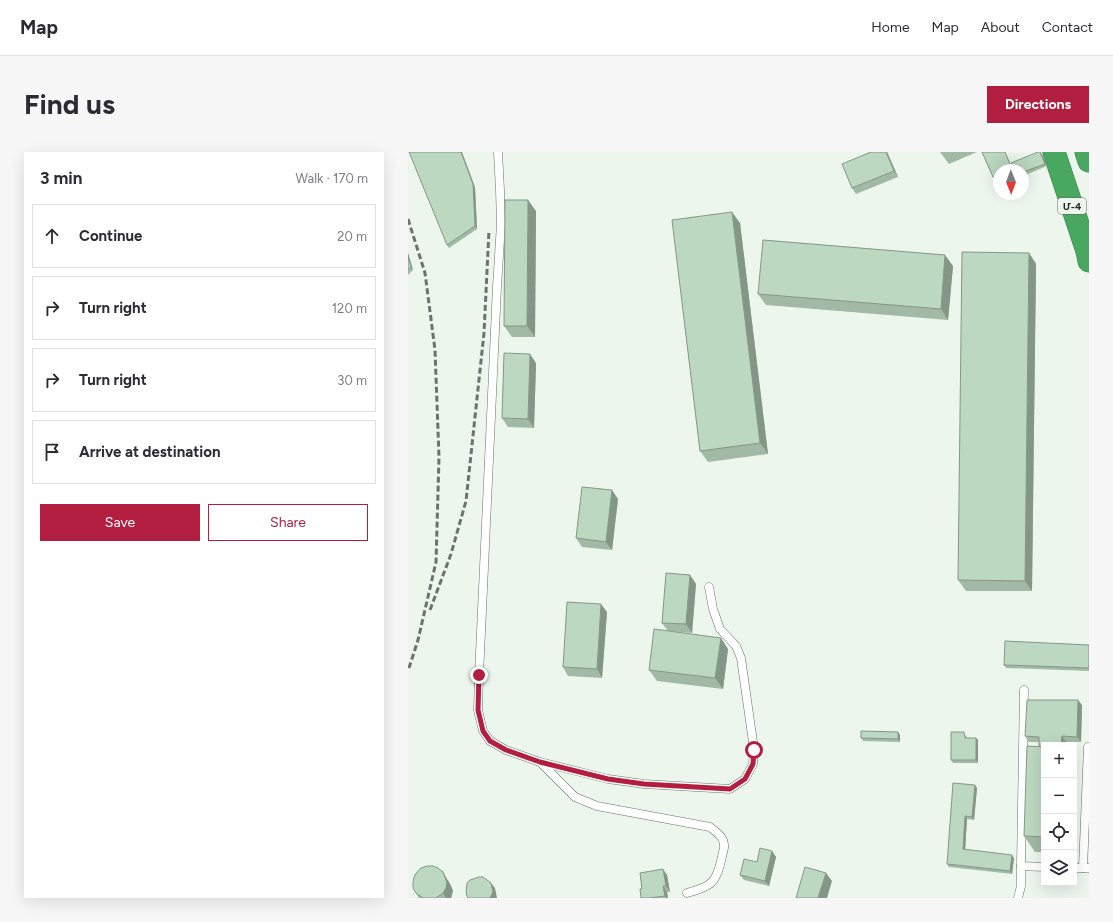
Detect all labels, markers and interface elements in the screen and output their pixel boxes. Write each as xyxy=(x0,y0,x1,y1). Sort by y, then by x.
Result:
text: Map xyxy=(20,16,58,39)
text: Home xyxy=(871,19,910,36)
text: Map xyxy=(932,19,959,36)
text: About xyxy=(981,19,1020,36)
text: Contact xyxy=(1042,19,1093,36)
button: Directions xyxy=(987,86,1089,123)
text: Find us xyxy=(24,87,115,121)
north arrow xyxy=(993,164,1029,200)
text: 3 min xyxy=(40,168,82,188)
text: Walk · 170 m xyxy=(296,171,368,186)
road number: Մ-4 xyxy=(1058,198,1086,214)
icon: ahead xyxy=(41,225,63,247)
text: Continue xyxy=(79,227,142,245)
text: 20 m xyxy=(337,229,367,244)
icon: right xyxy=(41,297,63,319)
text: Turn right xyxy=(79,299,147,317)
text: 120 m xyxy=(332,301,367,316)
icon: right xyxy=(41,369,63,391)
text: Turn right xyxy=(79,371,147,389)
text: 30 m xyxy=(337,373,367,388)
icon: arrive xyxy=(41,441,63,463)
text: Arrive at destination xyxy=(79,443,220,461)
button: Save xyxy=(40,504,200,541)
button: Share xyxy=(208,504,368,541)
route end xyxy=(470,666,488,684)
route start xyxy=(745,741,763,759)
map controls xyxy=(1041,742,1077,886)
button: + xyxy=(1041,742,1077,778)
button: − xyxy=(1041,778,1077,814)
button: locate xyxy=(1041,814,1077,850)
button: layers xyxy=(1041,850,1077,886)

